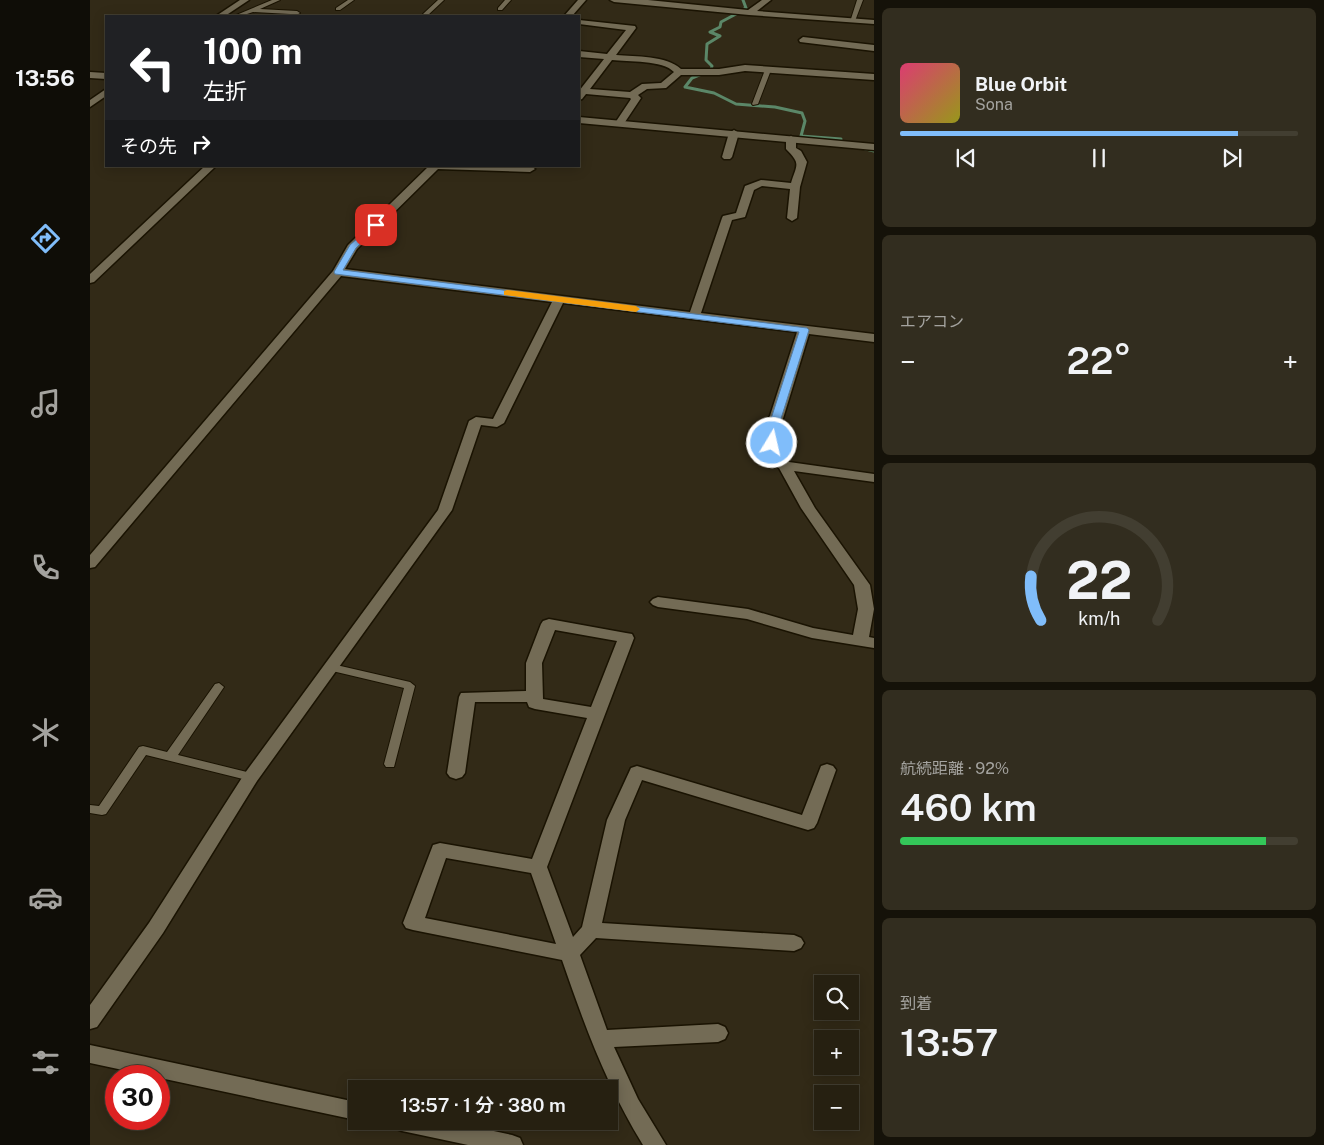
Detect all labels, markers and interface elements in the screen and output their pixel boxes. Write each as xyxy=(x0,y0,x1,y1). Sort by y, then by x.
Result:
text: 100 m xyxy=(203,31,302,72)
icon: left xyxy=(120,35,185,100)
text: 13:56 xyxy=(15,65,75,91)
text: Blue Orbit xyxy=(975,73,1067,95)
text: 左折 xyxy=(203,78,247,104)
text: Sona xyxy=(975,95,1013,114)
icon: right xyxy=(187,130,215,158)
text: その先 xyxy=(120,135,177,157)
icon: previous xyxy=(952,144,980,172)
icon: pause xyxy=(1085,144,1113,172)
icon: next xyxy=(1218,144,1246,172)
pin xyxy=(355,204,397,246)
icon: arrive xyxy=(362,211,390,239)
icon: directions xyxy=(28,221,63,256)
text: エアコン xyxy=(900,312,964,331)
text: 22° xyxy=(1067,338,1131,383)
text: − xyxy=(900,345,916,378)
text: + xyxy=(1282,345,1298,378)
icon: music xyxy=(28,386,63,421)
position arrow xyxy=(745,416,797,468)
icon: phone xyxy=(28,550,63,585)
text: 22 xyxy=(1066,550,1132,611)
text: km/h xyxy=(1078,608,1120,629)
icon: climate xyxy=(28,715,63,750)
text: 航続距離 · 92% xyxy=(900,759,1009,778)
text: 460 km xyxy=(900,785,1037,830)
icon: car xyxy=(28,880,63,915)
map controls xyxy=(814,975,859,1130)
button: search xyxy=(814,975,859,1020)
text: 到着 xyxy=(900,994,932,1013)
text: 13:57 xyxy=(900,1020,998,1065)
button: + xyxy=(814,1030,859,1075)
icon: filters xyxy=(28,1045,63,1080)
speed limit sign: 30 xyxy=(105,1065,170,1130)
button: − xyxy=(814,1085,859,1130)
text: 13:57 · 1 分 · 380 m xyxy=(400,1094,566,1116)

